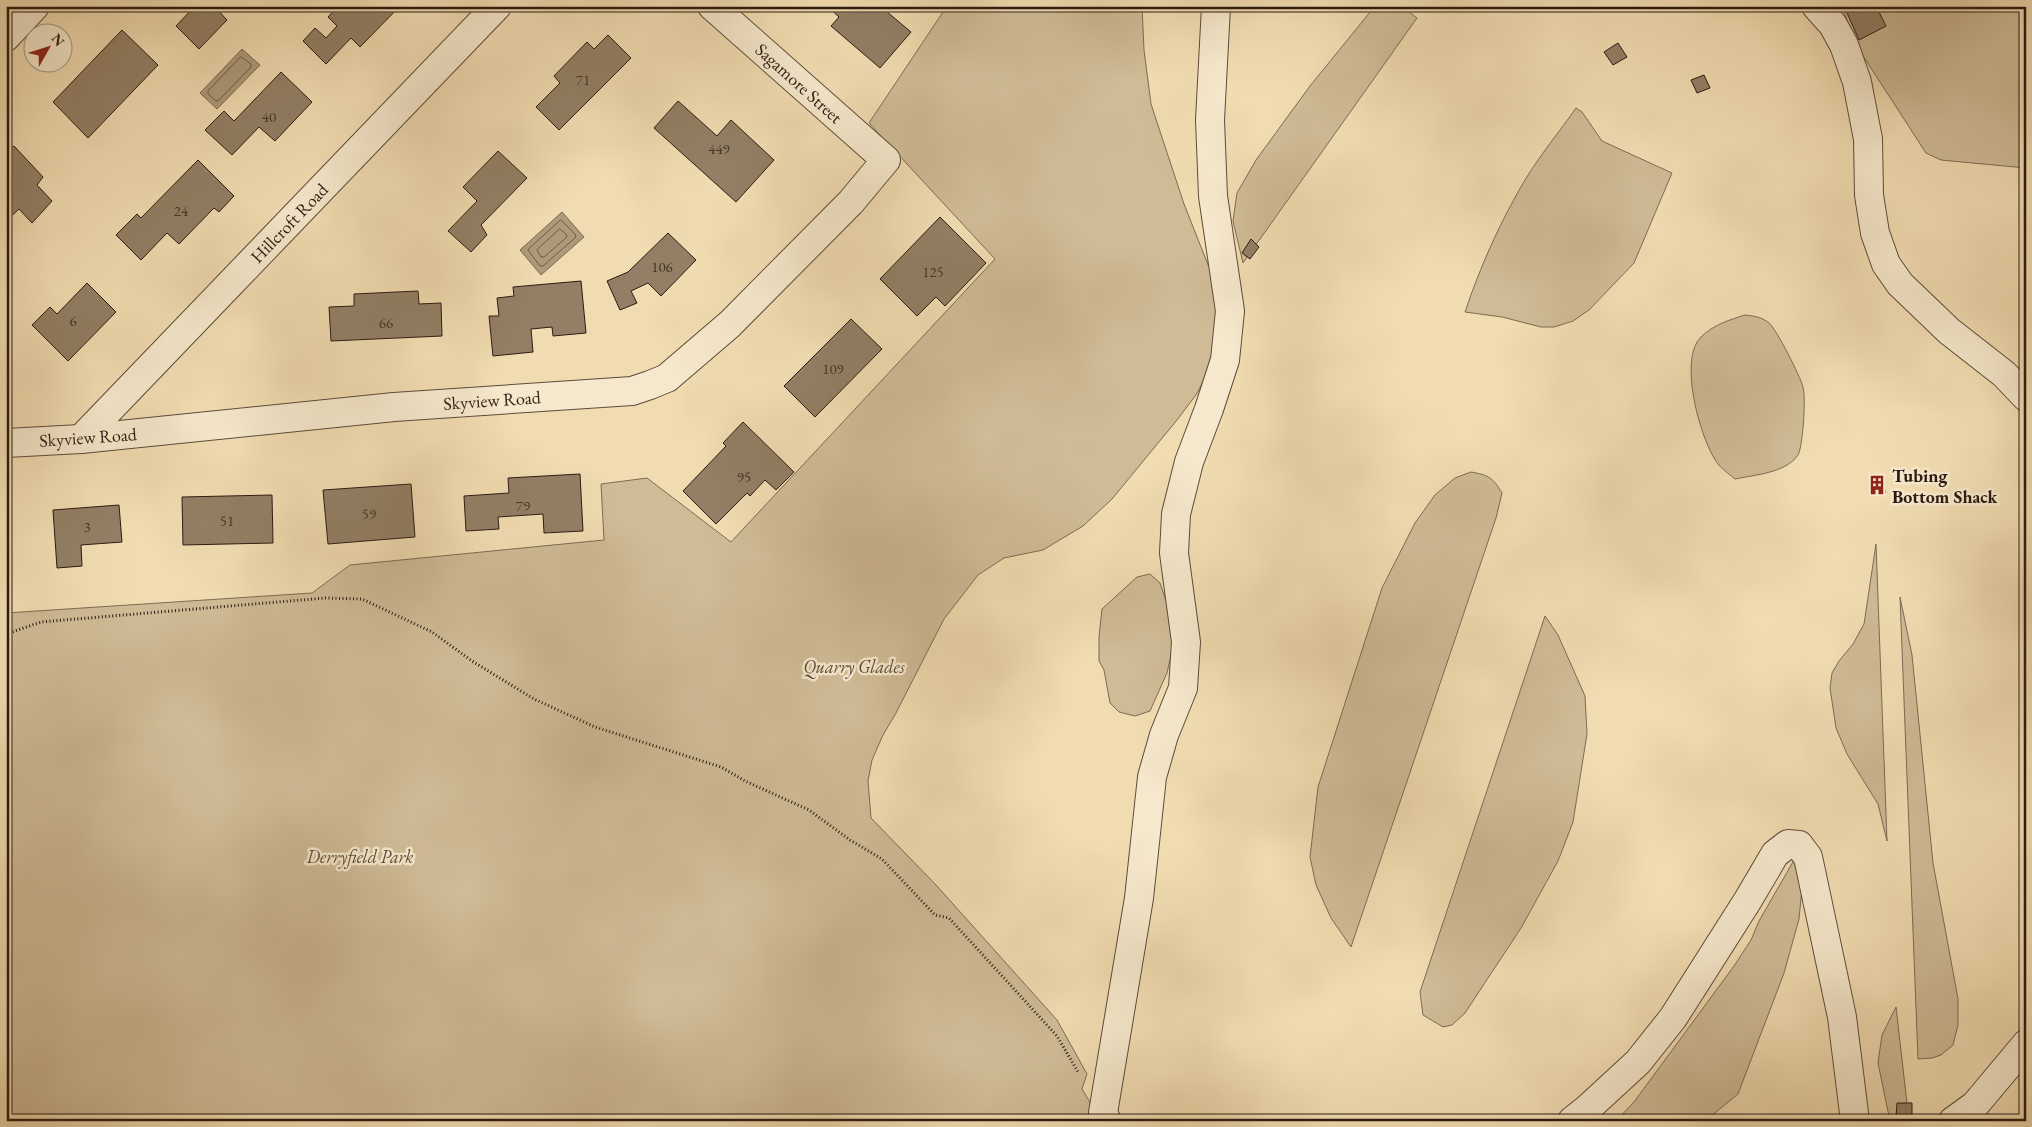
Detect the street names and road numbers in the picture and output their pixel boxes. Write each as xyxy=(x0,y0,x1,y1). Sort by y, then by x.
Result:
street label: Sagamore Street xyxy=(751,38,848,128)
street label: Hillcroft Road xyxy=(245,178,333,268)
street label: Skyview Road xyxy=(443,385,542,415)
street label: Skyview Road xyxy=(39,422,138,452)

